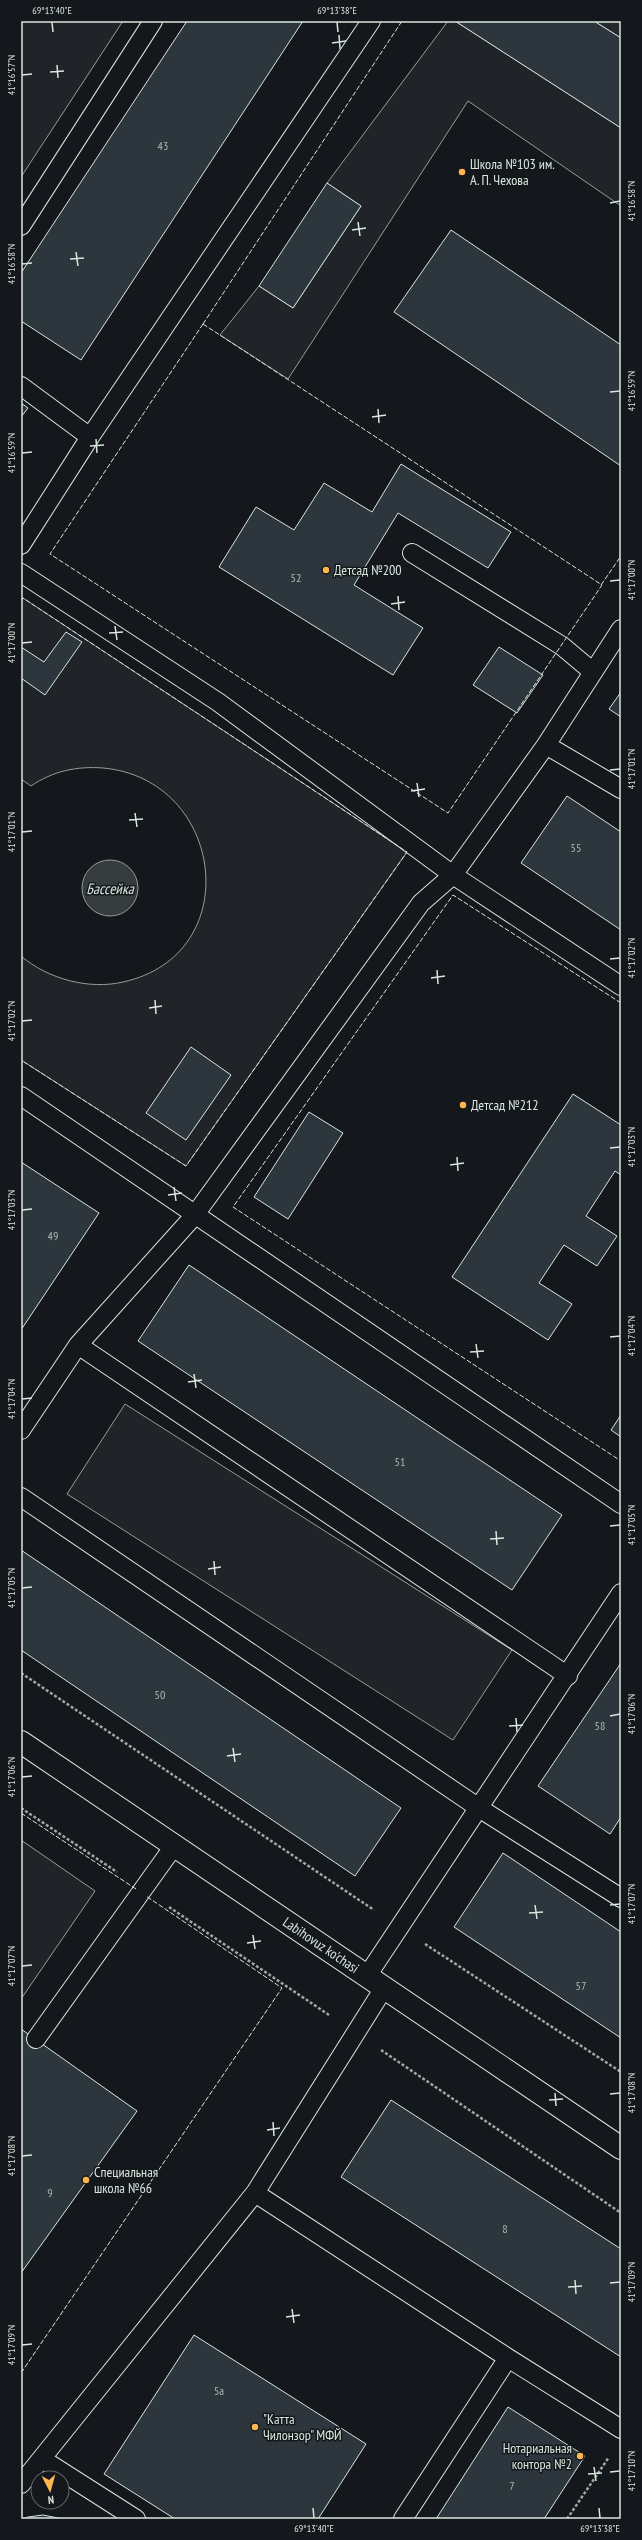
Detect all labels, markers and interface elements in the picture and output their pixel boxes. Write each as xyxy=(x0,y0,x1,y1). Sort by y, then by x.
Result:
text: 69°13'40"E xyxy=(32,4,72,17)
text: 69°13'38"E xyxy=(317,4,357,17)
text: 41°16'57"N xyxy=(5,55,18,95)
house number: 43 xyxy=(158,138,168,153)
place label: Школа №103 им. А. П. Чехова xyxy=(470,155,555,189)
marker: Школа №103 им. А. П. Чехова xyxy=(457,167,467,177)
text: 41°16'58"N xyxy=(625,181,638,221)
text: 41°16'58"N xyxy=(5,244,18,284)
text: 41°16'59"N xyxy=(625,371,638,411)
text: 41°16'59"N xyxy=(5,433,18,473)
text: 41°17'00"N xyxy=(625,560,638,600)
place label: Детсад №200 xyxy=(334,561,402,579)
marker: Детсад №200 xyxy=(321,565,331,575)
house number: 52 xyxy=(291,570,301,585)
text: 41°17'00"N xyxy=(5,623,18,663)
text: 41°17'01"N xyxy=(625,749,638,789)
text: 41°17'01"N xyxy=(5,812,18,852)
house number: 55 xyxy=(571,840,581,855)
water label: Бассейка xyxy=(86,879,135,898)
text: 41°17'02"N xyxy=(625,938,638,978)
text: 41°17'02"N xyxy=(5,1001,18,1041)
place label: Детсад №212 xyxy=(471,1096,539,1114)
marker: Детсад №212 xyxy=(458,1100,468,1110)
text: 41°17'03"N xyxy=(625,1127,638,1167)
text: 41°17'03"N xyxy=(5,1190,18,1230)
house number: 49 xyxy=(48,1228,58,1243)
text: 41°17'04"N xyxy=(625,1316,638,1356)
text: 41°17'04"N xyxy=(5,1379,18,1419)
house number: 51 xyxy=(395,1454,405,1469)
text: 41°17'05"N xyxy=(625,1505,638,1545)
text: 41°17'05"N xyxy=(5,1568,18,1608)
house number: 50 xyxy=(155,1687,165,1702)
text: 41°17'06"N xyxy=(625,1694,638,1734)
house number: 58 xyxy=(595,1718,605,1733)
text: 41°17'06"N xyxy=(5,1757,18,1797)
text: 41°17'07"N xyxy=(625,1884,638,1924)
street label: Labihovuz ko'chasi xyxy=(279,1913,363,1977)
text: 41°17'07"N xyxy=(5,1946,18,1986)
house number: 57 xyxy=(576,1978,586,1993)
text: 41°17'08"N xyxy=(625,2073,638,2113)
text: 41°17'08"N xyxy=(5,2136,18,2176)
place label: Специальная школа №66 xyxy=(94,2163,158,2197)
marker: Специальная школа №66 xyxy=(81,2175,91,2185)
house number: 9 xyxy=(47,2185,53,2200)
house number: 8 xyxy=(502,2221,508,2236)
text: 41°17'09"N xyxy=(625,2262,638,2302)
text: 41°17'09"N xyxy=(5,2325,18,2365)
house number: 5а xyxy=(214,2383,224,2398)
place label: "Катта Чилонзор" МФЙ xyxy=(263,2410,342,2444)
marker: "Катта Чилонзор" МФЙ xyxy=(250,2422,260,2432)
place label: Нотариальная контора №2 xyxy=(503,2439,572,2473)
marker: Нотариальная контора №2 xyxy=(575,2451,585,2461)
text: 41°17'10"N xyxy=(625,2451,638,2491)
north arrow xyxy=(30,2470,70,2510)
house number: 7 xyxy=(509,2478,515,2493)
text: N xyxy=(47,2493,55,2507)
text: 69°13'40"E xyxy=(294,2522,334,2535)
text: 69°13'38"E xyxy=(580,2522,620,2535)

